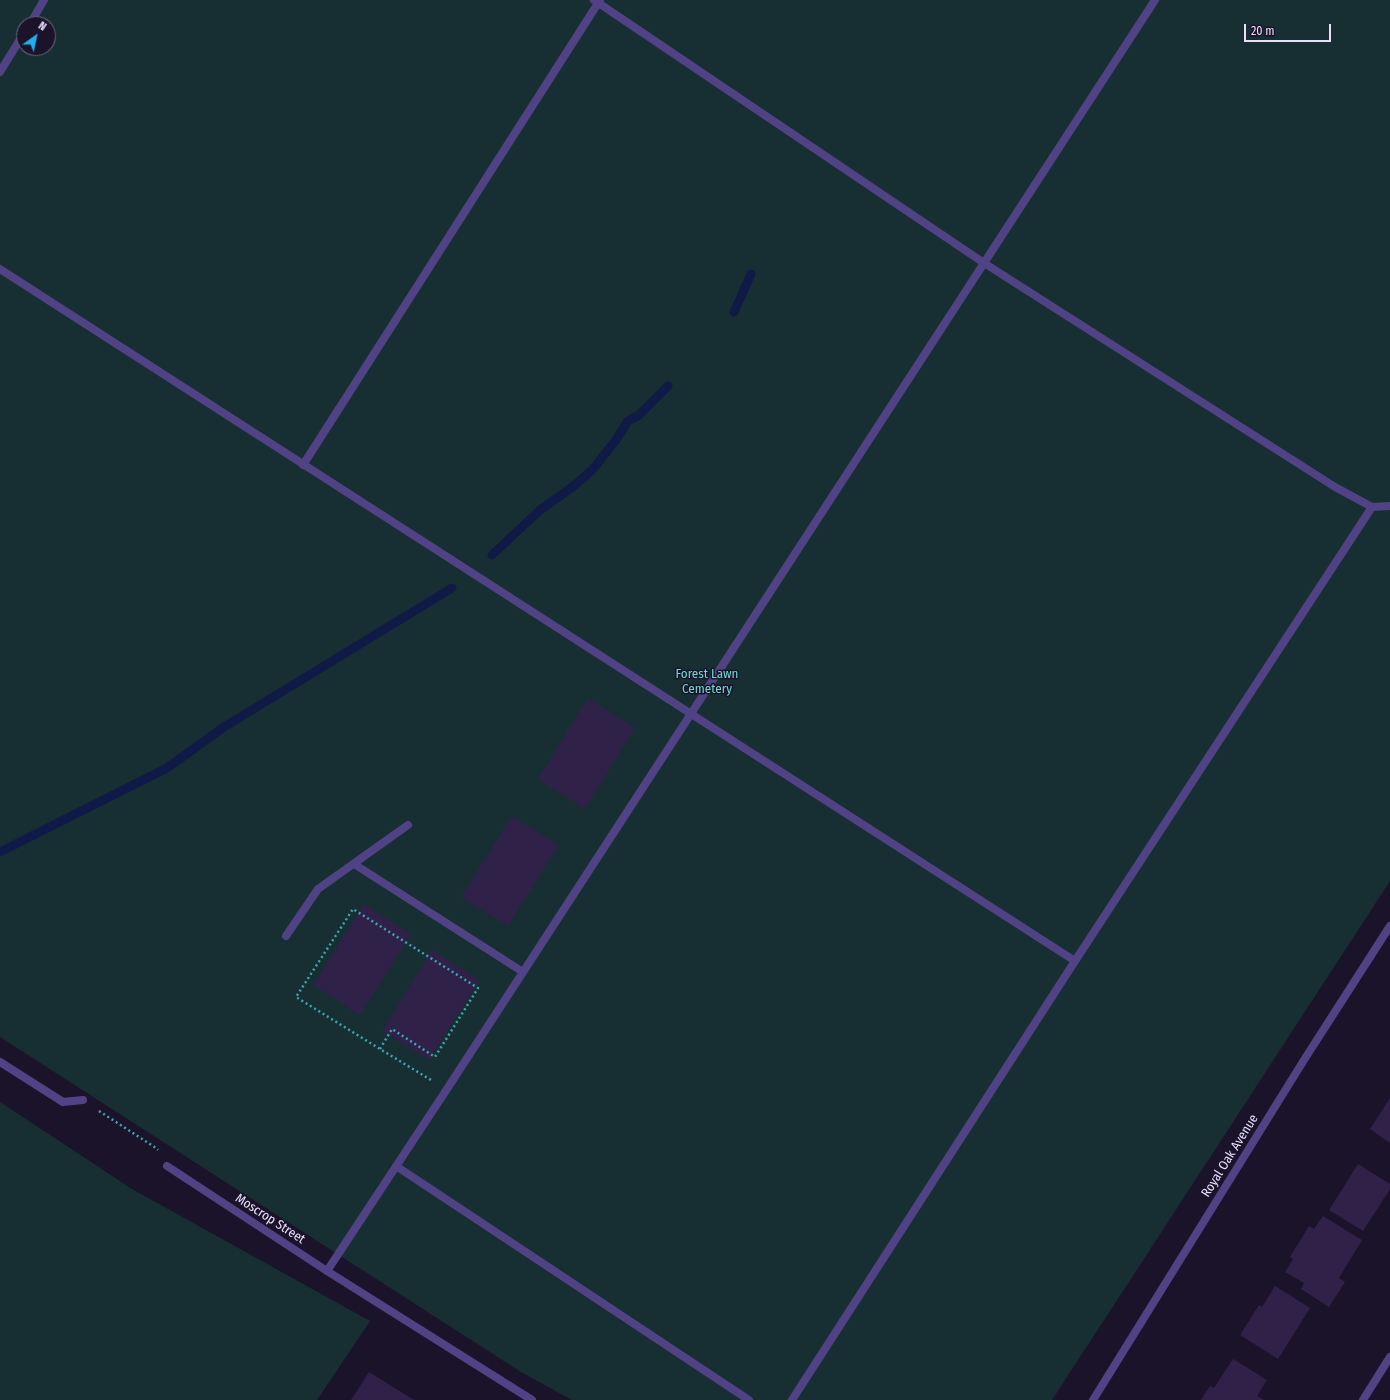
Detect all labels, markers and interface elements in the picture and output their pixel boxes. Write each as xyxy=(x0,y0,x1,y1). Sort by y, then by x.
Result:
north arrow xyxy=(16,16,56,56)
scale bar xyxy=(1246,16,1333,42)
text: N xyxy=(36,19,49,34)
text: 20 m xyxy=(1251,24,1275,38)
park label: Forest Lawn Cemetery xyxy=(676,666,738,697)
street label: Royal Oak Avenue xyxy=(1198,1112,1262,1200)
street label: Moscrop Street xyxy=(232,1191,308,1247)

